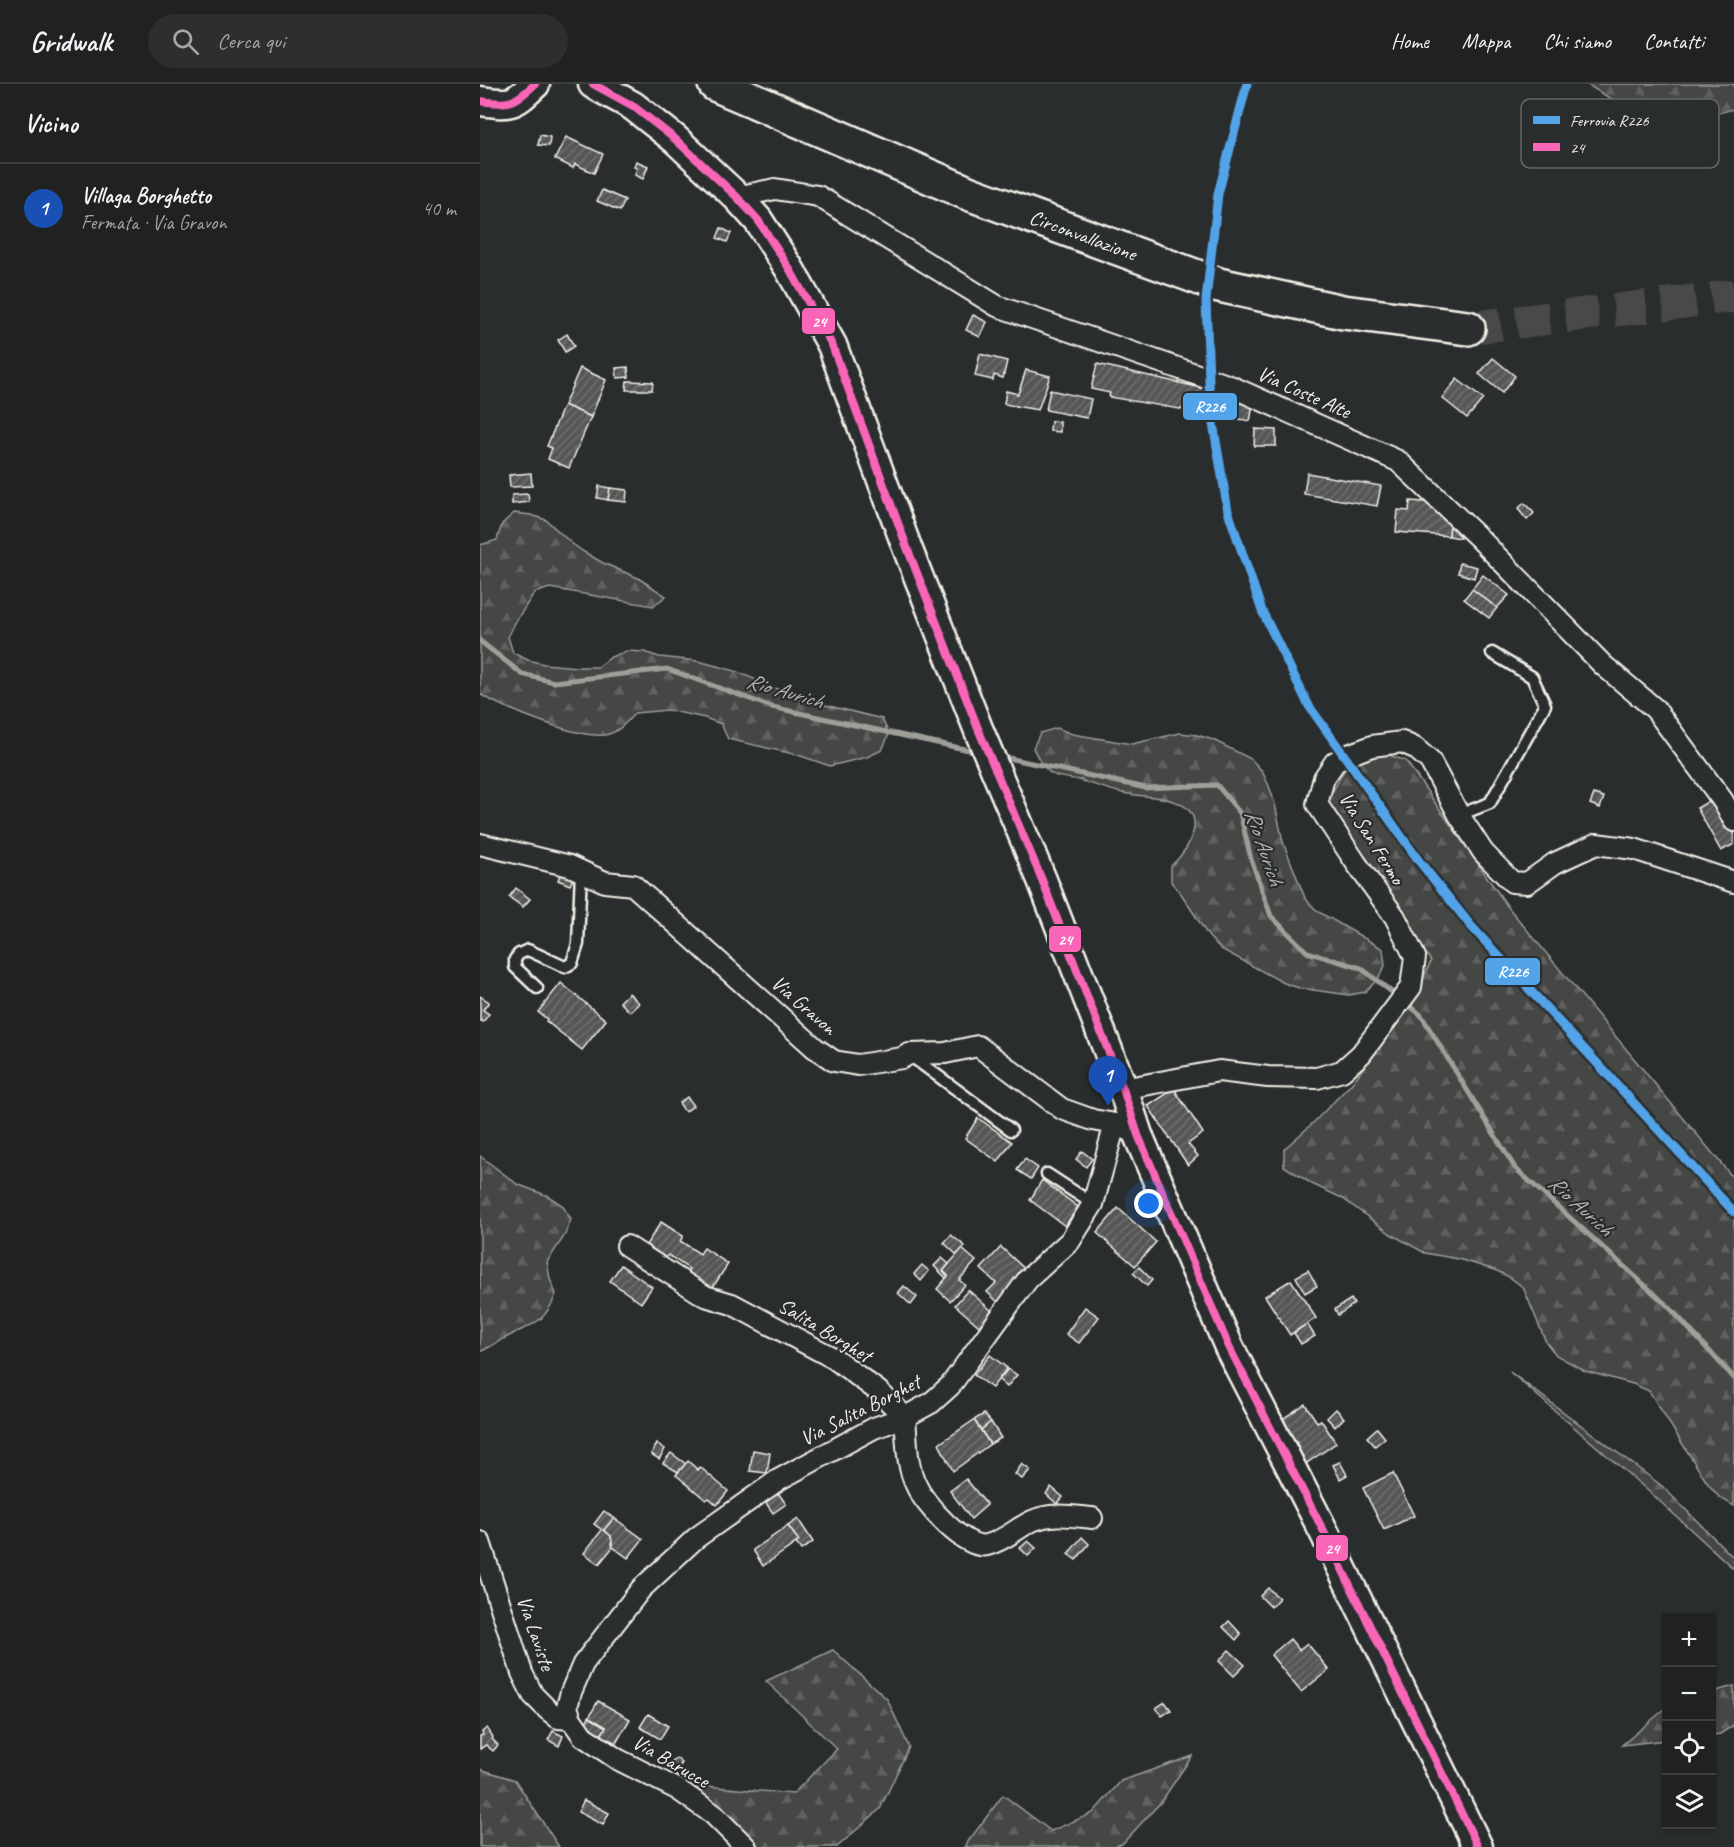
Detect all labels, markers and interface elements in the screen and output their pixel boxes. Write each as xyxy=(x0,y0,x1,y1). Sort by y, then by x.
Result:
search box xyxy=(148,14,568,68)
text: Gridwalk xyxy=(30,24,112,59)
icon: search xyxy=(169,25,202,58)
text: Cerca qui xyxy=(217,27,285,55)
text: Home xyxy=(1391,28,1429,54)
text: Mappa xyxy=(1462,28,1510,54)
text: Chi siamo xyxy=(1543,28,1611,54)
text: Contatti xyxy=(1644,28,1704,54)
legend xyxy=(1521,99,1719,168)
text: Vicino xyxy=(24,107,78,140)
text: Ferrovia R226 xyxy=(1570,111,1650,131)
text: 24 xyxy=(1570,138,1586,158)
text: Villaga Borghetto xyxy=(81,182,211,210)
text: 1 xyxy=(39,196,48,221)
text: 40 m xyxy=(422,196,456,221)
street label: Circonvallazione xyxy=(1026,204,1142,267)
text: Fermata · Via Gravon xyxy=(81,210,226,235)
line badge: 24 xyxy=(801,307,836,335)
text: 24 xyxy=(812,312,828,332)
street label: Via Coste Alte xyxy=(1253,360,1356,425)
line badge: R226 xyxy=(1182,392,1238,421)
text: R226 xyxy=(1195,397,1227,417)
water label: Rio Aurich xyxy=(743,667,828,716)
street label: Via San Fermo xyxy=(1333,787,1412,891)
water label: Rio Aurich xyxy=(1238,806,1291,891)
line badge: 24 xyxy=(1048,925,1082,953)
text: 24 xyxy=(1058,930,1074,950)
line badge: R226 xyxy=(1484,957,1541,986)
text: R226 xyxy=(1498,962,1530,982)
street label: Via Gravon xyxy=(766,970,843,1041)
pin: 1 xyxy=(1088,1056,1128,1106)
water label: Rio Aurich xyxy=(1542,1169,1620,1244)
your location xyxy=(1134,1189,1163,1218)
street label: Salita Borghet xyxy=(774,1292,879,1369)
street label: Via Salita Borghet xyxy=(796,1367,927,1451)
line badge: 24 xyxy=(1315,1534,1349,1562)
text: 24 xyxy=(1325,1539,1341,1559)
street label: Via Laviste xyxy=(511,1592,561,1675)
map controls xyxy=(1662,1613,1716,1829)
button: + xyxy=(1662,1613,1716,1667)
button: − xyxy=(1662,1667,1716,1721)
button: locate xyxy=(1662,1721,1716,1775)
street label: Via Barucce xyxy=(628,1729,715,1794)
button: layers xyxy=(1662,1775,1716,1829)

